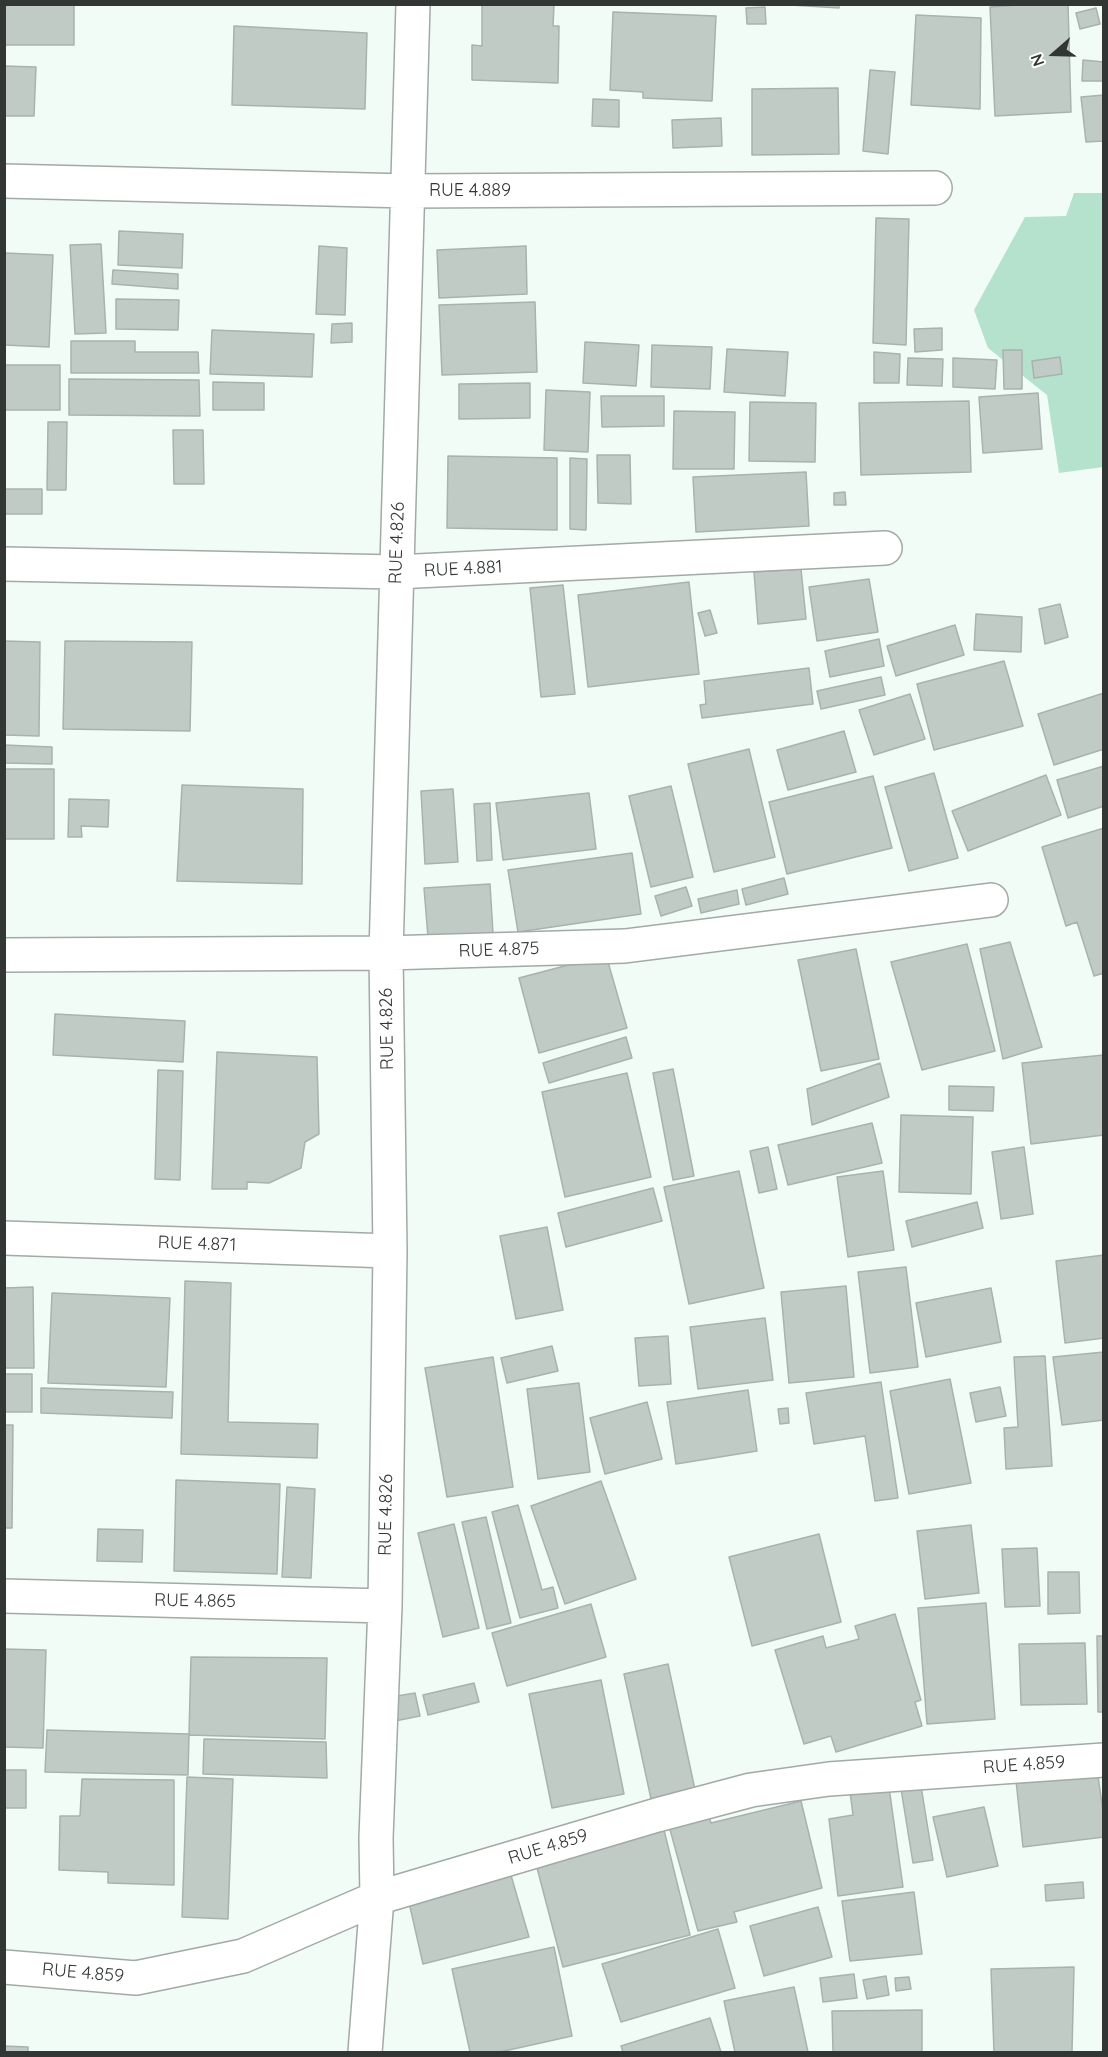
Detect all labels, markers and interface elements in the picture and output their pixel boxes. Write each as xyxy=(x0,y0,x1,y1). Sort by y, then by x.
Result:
north arrow xyxy=(1024,24,1084,84)
text: N xyxy=(1026,51,1048,69)
street label: RUE 4.889 xyxy=(429,180,511,202)
street label: RUE 4.826 xyxy=(385,502,409,584)
street label: RUE 4.881 xyxy=(423,556,503,582)
street label: RUE 4.875 xyxy=(458,938,540,962)
street label: RUE 4.826 xyxy=(375,988,399,1070)
street label: RUE 4.871 xyxy=(157,1232,237,1256)
street label: RUE 4.826 xyxy=(374,1474,398,1556)
street label: RUE 4.865 xyxy=(154,1589,236,1613)
street label: RUE 4.859 xyxy=(982,1751,1066,1779)
street label: RUE 4.859 xyxy=(506,1825,590,1869)
street label: RUE 4.859 xyxy=(41,1959,125,1987)

